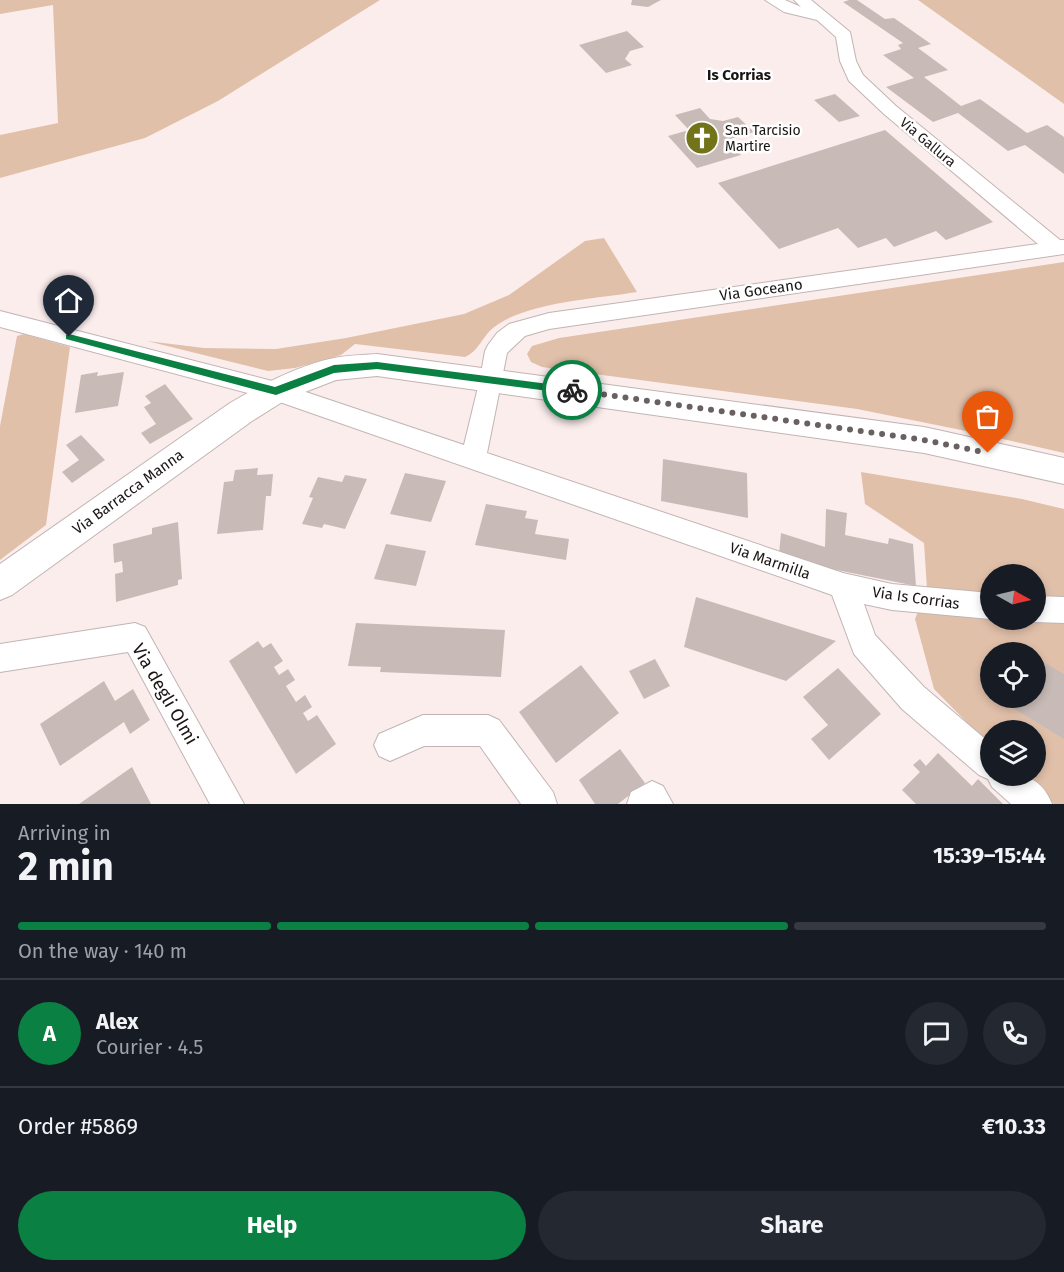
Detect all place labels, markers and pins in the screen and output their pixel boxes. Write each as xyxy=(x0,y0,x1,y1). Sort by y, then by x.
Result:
church icon: San Tarcisio Martire xyxy=(684,120,720,156)
place label: San Tarcisio Martire xyxy=(725,122,801,155)
pin xyxy=(43,275,94,337)
pin xyxy=(962,391,1013,453)

